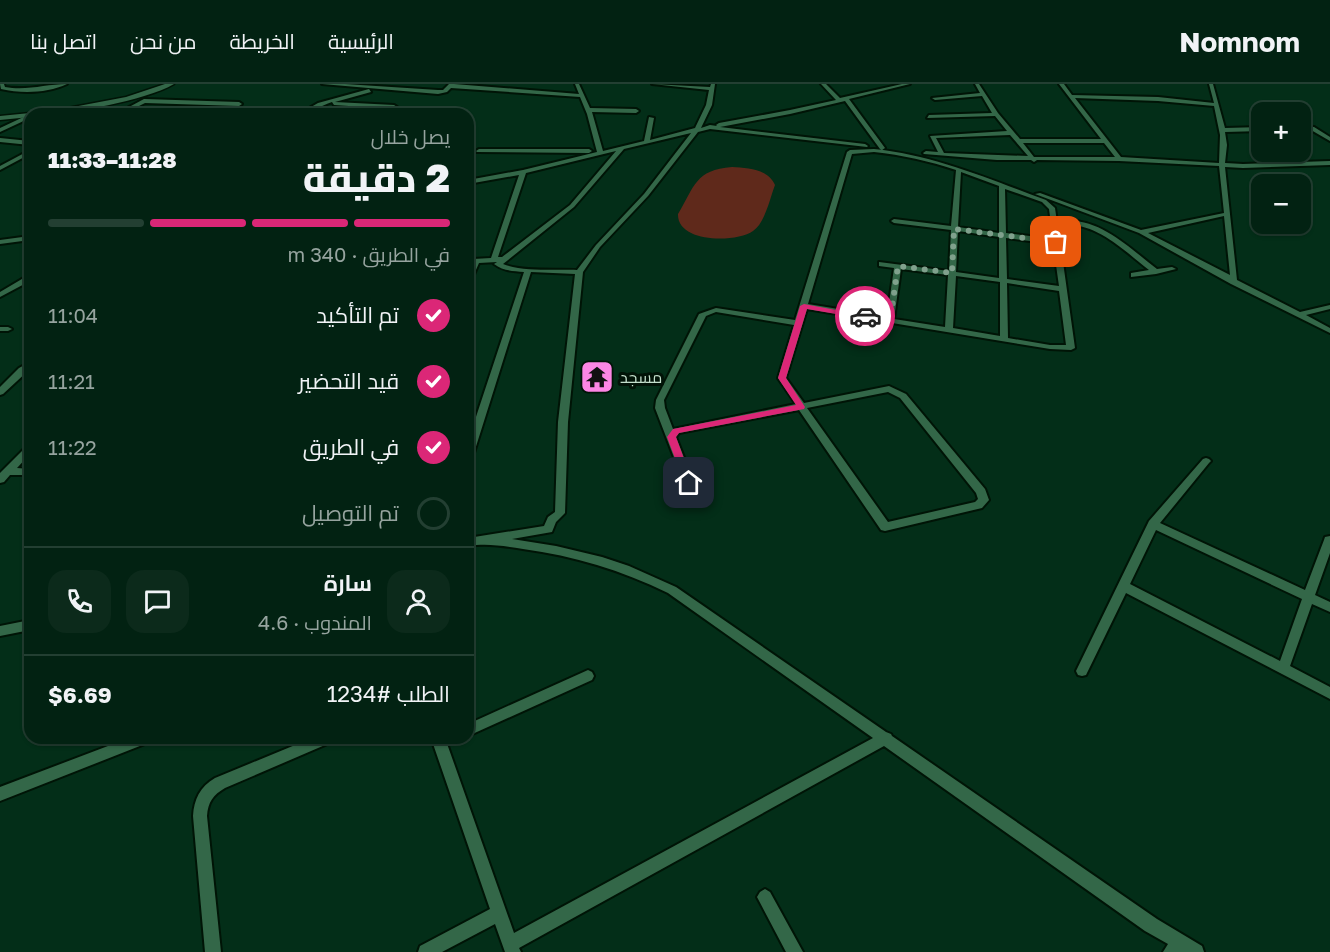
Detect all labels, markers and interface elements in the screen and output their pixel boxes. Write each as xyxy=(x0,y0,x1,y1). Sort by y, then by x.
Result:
text: Nomnom xyxy=(1179,25,1300,58)
text: اتصل بنا xyxy=(30,28,97,54)
text: من نحن xyxy=(130,28,196,54)
text: الخريطة xyxy=(229,28,295,54)
text: الرئيسية xyxy=(328,28,394,54)
map controls xyxy=(1251,102,1311,234)
button: + xyxy=(1251,102,1311,162)
text: يصل خلال xyxy=(371,124,450,148)
text: 11:28–11:33 xyxy=(48,146,177,173)
text: 2 دقيقة xyxy=(303,154,450,201)
button: − xyxy=(1251,174,1311,234)
pin xyxy=(1030,216,1081,267)
icon: bag xyxy=(1039,225,1072,258)
text: في الطريق · 340 m xyxy=(287,242,450,266)
courier xyxy=(835,286,895,346)
icon: check xyxy=(417,299,450,332)
icon: car xyxy=(849,300,882,333)
text: تم التأكيد xyxy=(316,301,399,328)
text: 11:04 xyxy=(48,303,98,327)
temple icon: مسجد xyxy=(579,359,615,395)
icon: check xyxy=(417,365,450,398)
text: قيد التحضير xyxy=(298,367,399,394)
place label: مسجد xyxy=(620,367,662,387)
text: 11:21 xyxy=(48,369,95,393)
icon: check xyxy=(417,431,450,464)
text: في الطريق xyxy=(303,433,399,460)
text: 11:22 xyxy=(48,435,97,459)
pin xyxy=(663,457,714,508)
icon: home xyxy=(672,466,705,499)
text: تم التوصيل xyxy=(302,499,399,526)
text: سارة xyxy=(324,569,372,596)
button: phone xyxy=(48,570,111,633)
button: chat xyxy=(126,570,189,633)
button: person xyxy=(387,570,450,633)
text: المندوب · 4.6 xyxy=(258,610,372,634)
text: الطلب #1234 xyxy=(327,680,450,707)
text: $6.69 xyxy=(48,681,112,708)

